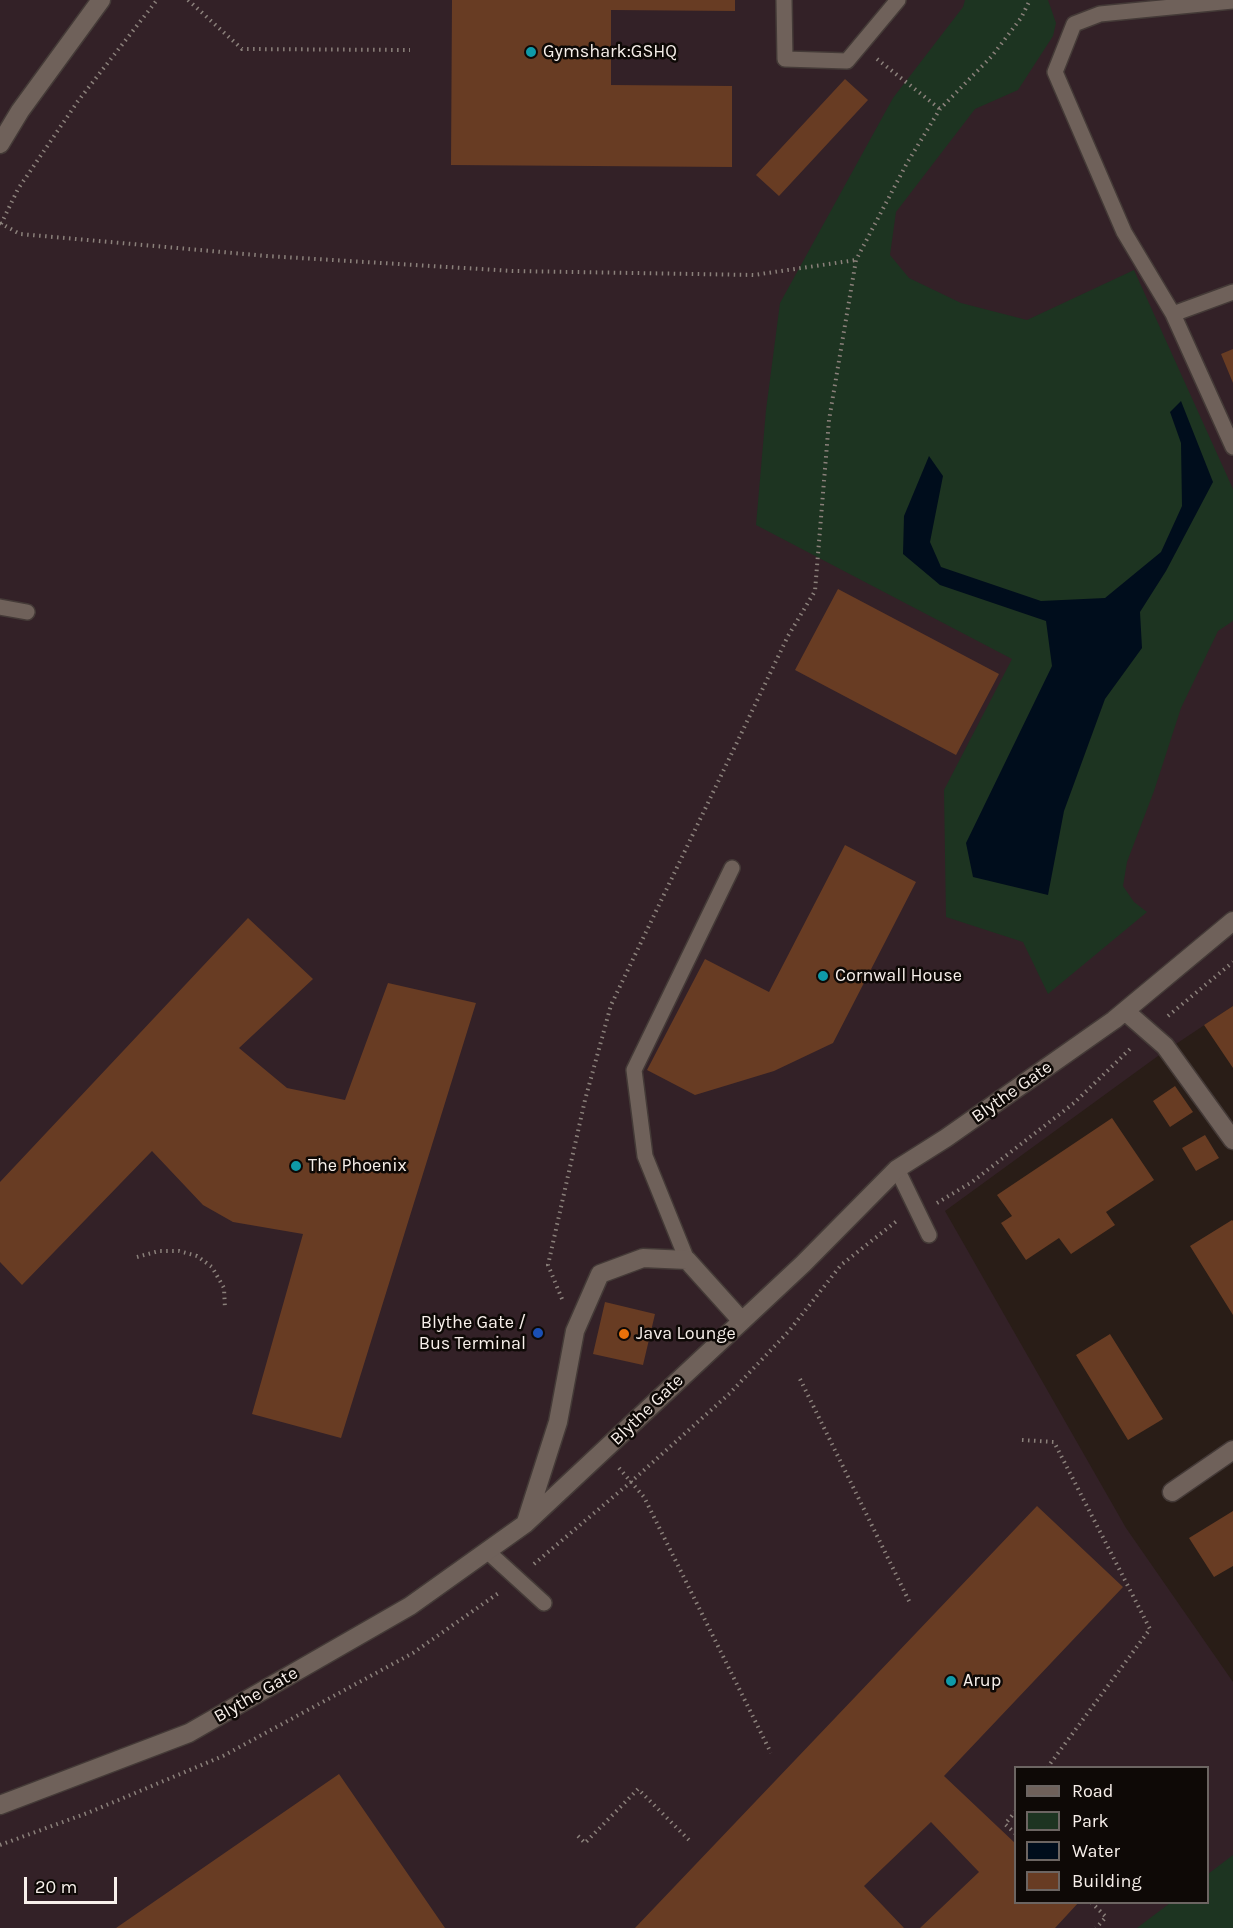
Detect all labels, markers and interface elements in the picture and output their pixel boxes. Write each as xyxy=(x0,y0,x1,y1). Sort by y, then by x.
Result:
place label: Gymshark:GSHQ xyxy=(543,41,677,63)
marker: Gymshark:GSHQ xyxy=(524,45,538,59)
place label: Cornwall House xyxy=(835,965,962,987)
marker: Cornwall House xyxy=(816,969,830,983)
street label: Blythe Gate xyxy=(968,1056,1056,1128)
place label: The Phoenix xyxy=(308,1155,407,1177)
marker: The Phoenix xyxy=(289,1159,303,1173)
place label: Blythe Gate / Bus Terminal xyxy=(419,1312,526,1354)
place label: Java Lounge xyxy=(636,1323,736,1345)
marker: Blythe Gate / Bus Terminal xyxy=(531,1326,545,1340)
marker: Java Lounge xyxy=(617,1327,631,1341)
street label: Blythe Gate xyxy=(606,1370,688,1450)
street label: Blythe Gate xyxy=(210,1662,302,1728)
place label: Arup xyxy=(963,1670,1001,1692)
marker: Arup xyxy=(944,1674,958,1688)
legend xyxy=(1014,1766,1209,1904)
text: Road xyxy=(1072,1780,1113,1802)
text: Park xyxy=(1072,1810,1109,1832)
text: Water xyxy=(1072,1840,1120,1862)
scale bar xyxy=(27,1865,120,1903)
text: Building xyxy=(1072,1870,1142,1892)
text: 20 m xyxy=(35,1876,77,1898)

